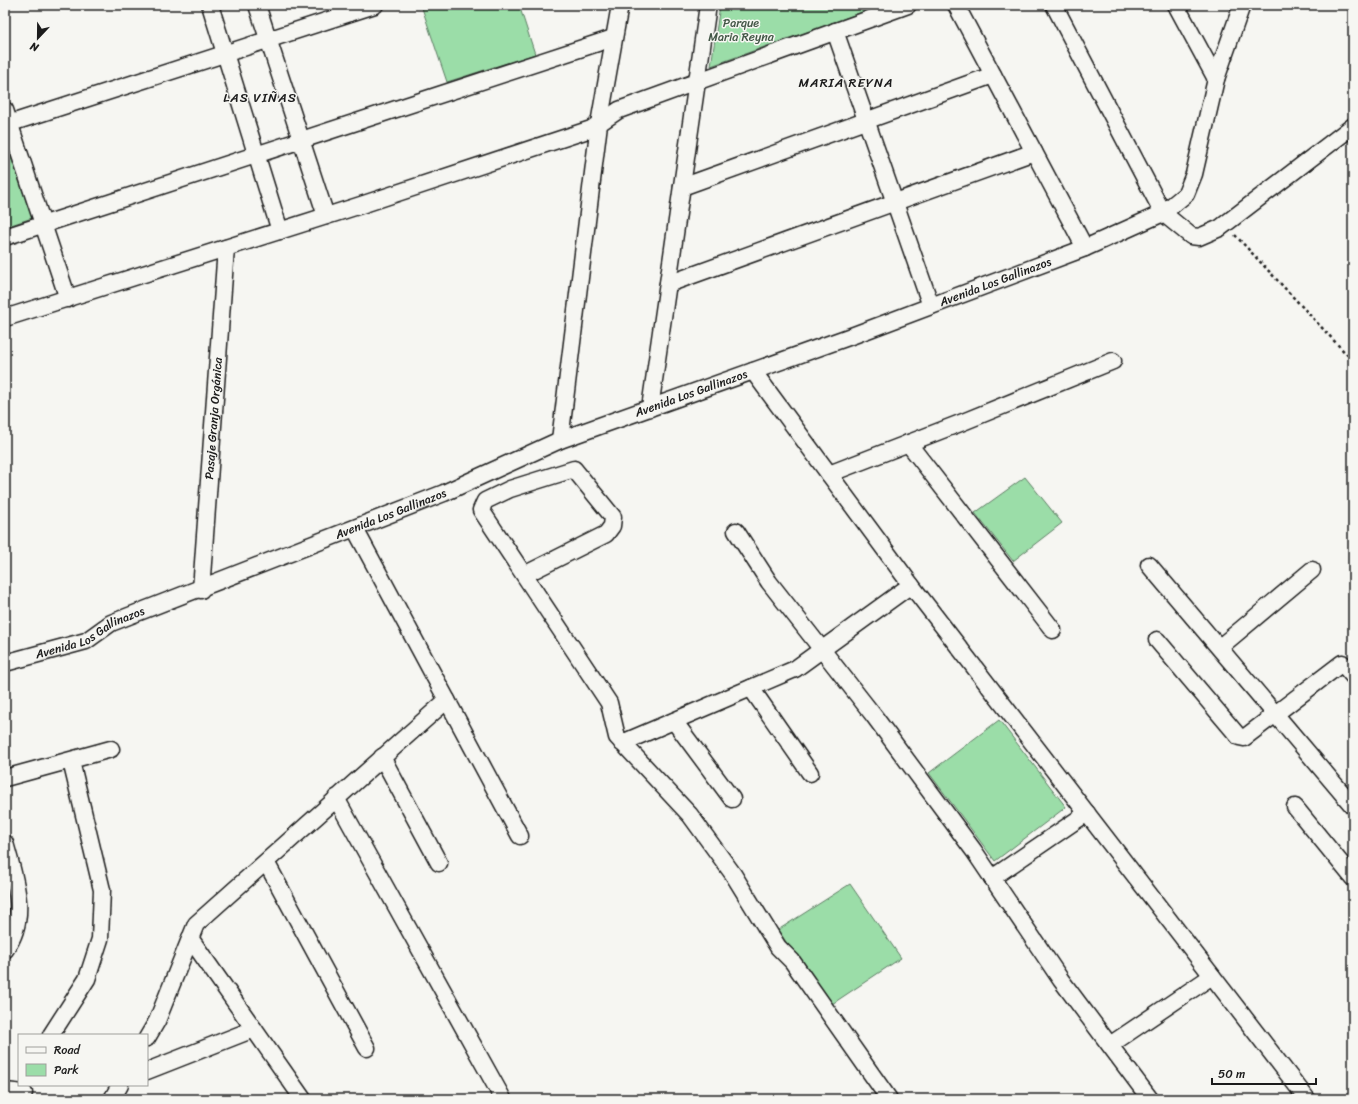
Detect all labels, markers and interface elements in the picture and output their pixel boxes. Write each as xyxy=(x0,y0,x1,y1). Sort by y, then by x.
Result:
park label: Parque Maria Reyna xyxy=(708,12,775,48)
north arrow xyxy=(18,18,58,58)
text: N xyxy=(27,36,42,57)
district label: MARIA REYNA xyxy=(799,71,893,94)
district label: LAS VIÑAS xyxy=(223,86,297,109)
street label: Avenida Los Gallinazos xyxy=(935,251,1055,313)
street label: Pasaje Granja Orgánica xyxy=(198,356,229,480)
street label: Avenida Los Gallinazos xyxy=(631,363,751,424)
street label: Avenida Los Gallinazos xyxy=(331,482,450,546)
street label: Avenida Los Gallinazos xyxy=(32,600,148,666)
legend xyxy=(18,1034,148,1086)
text: Road xyxy=(54,1039,81,1061)
text: Park xyxy=(54,1059,79,1081)
scale bar xyxy=(1212,1060,1316,1086)
text: 50 m xyxy=(1218,1063,1245,1085)

